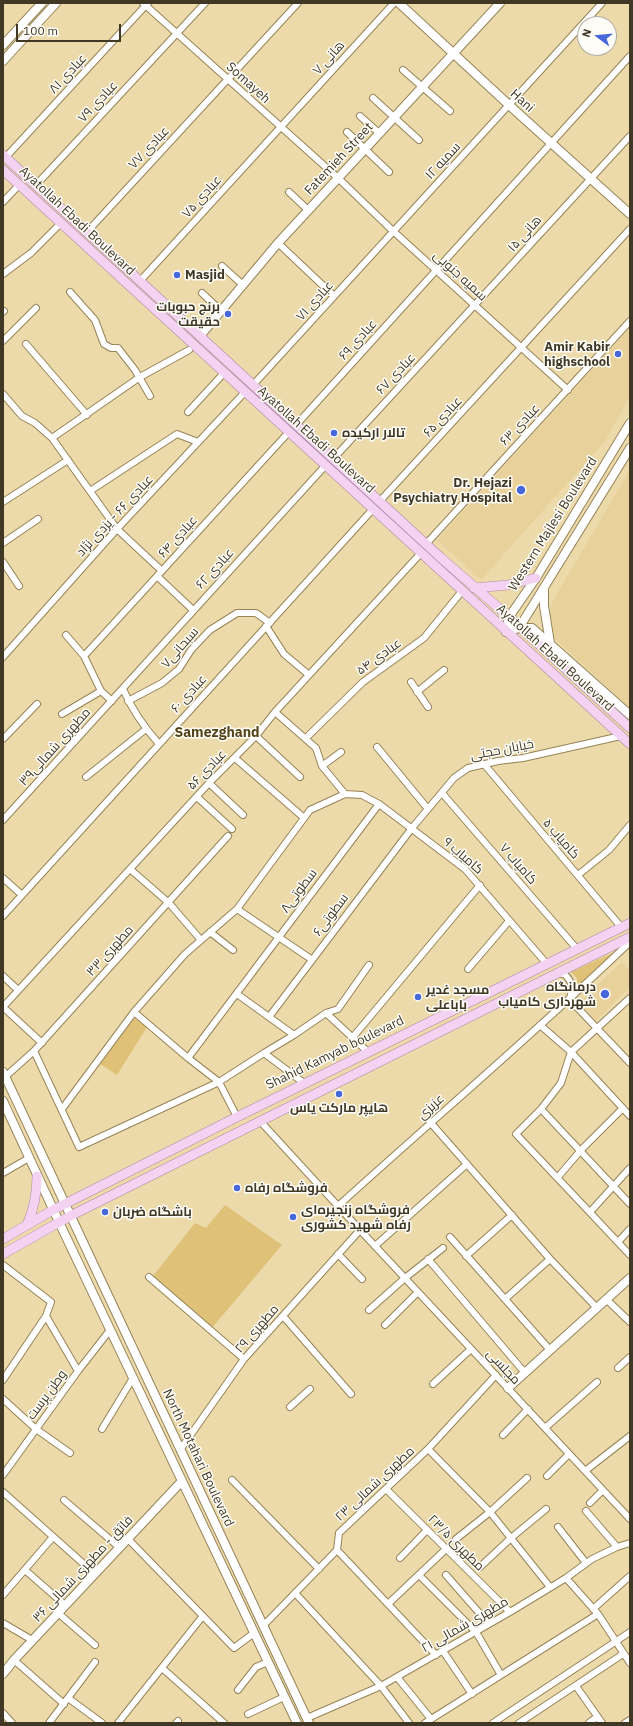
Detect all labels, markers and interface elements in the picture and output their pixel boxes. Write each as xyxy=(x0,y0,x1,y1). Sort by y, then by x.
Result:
scale bar xyxy=(18,16,123,42)
north arrow xyxy=(577,16,617,56)
text: 100 m xyxy=(23,23,58,38)
text: N xyxy=(579,27,594,39)
street label: هانی ۷ xyxy=(310,38,348,78)
street label: عبادی ۸۱ xyxy=(46,51,90,97)
street label: Somayeh xyxy=(223,59,273,107)
street label: عبادی ۷۹ xyxy=(75,78,121,126)
street label: Hani xyxy=(507,86,537,116)
street label: Fatemieh Street xyxy=(302,120,376,198)
street label: عبادی ۷۷ xyxy=(125,123,173,173)
street label: سمیه ۱۲ xyxy=(422,139,464,183)
street label: Ayatollah Ebadi Boulevard xyxy=(16,163,138,279)
street label: عبادی ۷۵ xyxy=(179,173,225,221)
street label: هانی ۱۵ xyxy=(505,213,545,255)
street label: سمیه جنوبی xyxy=(430,248,490,304)
place label: Masjid xyxy=(185,267,225,283)
marker: Masjid xyxy=(172,270,182,280)
street label: عبادی ۷۱ xyxy=(293,278,337,324)
place label: برنج حبوبات حقیقت xyxy=(156,299,220,330)
marker: برنج حبوبات حقیقت xyxy=(223,309,233,319)
street label: عبادی ۶۹ xyxy=(336,316,380,364)
place label: Amir Kabir highschool xyxy=(544,339,610,370)
marker: Amir Kabir highschool xyxy=(613,349,623,359)
street label: عبادی ۶۷ xyxy=(373,350,419,398)
street label: Ayatollah Ebadi Boulevard xyxy=(254,383,378,497)
street label: عبادی ۶۵ xyxy=(420,394,466,440)
street label: عبادی ۶۳ xyxy=(497,401,543,449)
place label: تالار ارکیده xyxy=(342,425,405,441)
marker: تالار ارکیده xyxy=(329,428,339,438)
street label: Western Majlesi Boulevard xyxy=(505,454,601,594)
street label: عبادی ۶۶ - یزدی نژاد xyxy=(73,472,157,560)
place label: Dr. Hejazi Psychiatry Hospital xyxy=(393,475,512,506)
marker: Dr. Hejazi Psychiatry Hospital xyxy=(515,484,527,496)
street label: عبادی ۶۴ xyxy=(155,513,201,561)
street label: عبادی ۶۲ xyxy=(193,545,237,593)
street label: Ayatollah Ebadi Boulevard xyxy=(493,601,617,715)
street label: سبحانی۷ xyxy=(158,624,202,672)
street label: عبادی ۵۴ xyxy=(353,635,405,679)
street label: عبادی ۶۰ xyxy=(168,672,210,716)
street label: مطهری شمالی۳۹ xyxy=(16,705,94,789)
district label: Samezghand xyxy=(174,725,260,741)
street label: خیابان حجتی xyxy=(469,736,535,764)
street label: عبادی ۵۶ xyxy=(184,747,230,793)
street label: کامیاب ۵ xyxy=(539,816,583,862)
street label: کامیاب ۹ xyxy=(440,834,486,878)
street label: کامیاب ۷ xyxy=(496,840,540,888)
street label: سطوتی۸ xyxy=(277,866,321,916)
street label: سطوتی۶ xyxy=(310,891,352,939)
street label: مطهری ۳۳ xyxy=(83,922,137,980)
place label: درمانگاه شهرداری کامیاب xyxy=(498,979,596,1010)
place label: مسجد غدیر باباعلی xyxy=(426,982,489,1013)
marker: درمانگاه شهرداری کامیاب xyxy=(599,988,611,1000)
marker: مسجد غدیر باباعلی xyxy=(413,992,423,1002)
street label: Shahid Kamyab boulevard xyxy=(264,1013,406,1093)
marker: هایپر مارکت یاس xyxy=(334,1089,344,1099)
street label: عزیزی xyxy=(414,1091,448,1123)
place label: هایپر مارکت یاس xyxy=(290,1100,388,1116)
place label: فروشگاه رفاه xyxy=(245,1180,328,1196)
marker: فروشگاه رفاه xyxy=(232,1183,242,1193)
place label: فروشگاه زنجیره‌ای رفاه شهید کشوری xyxy=(301,1202,411,1233)
place label: باشگاه ضربان xyxy=(113,1204,192,1220)
marker: باشگاه ضربان xyxy=(100,1207,110,1217)
marker: فروشگاه زنجیره‌ای رفاه شهید کشوری xyxy=(288,1212,298,1222)
street label: مطهری ۲۹ xyxy=(232,1302,282,1356)
street label: مجلسی xyxy=(483,1346,523,1388)
street label: وطن پرست xyxy=(24,1367,70,1423)
street label: North Motahari Boulevard xyxy=(159,1387,237,1529)
street label: مطهری شمالی ۲۳ xyxy=(332,1443,418,1525)
street label: مطهری ۲۳/۵ xyxy=(425,1512,487,1574)
street label: فاتق - مطهری شمالی ۳۶ xyxy=(30,1513,136,1625)
street label: مطهری شمالی ۲۱ xyxy=(419,1594,511,1656)

